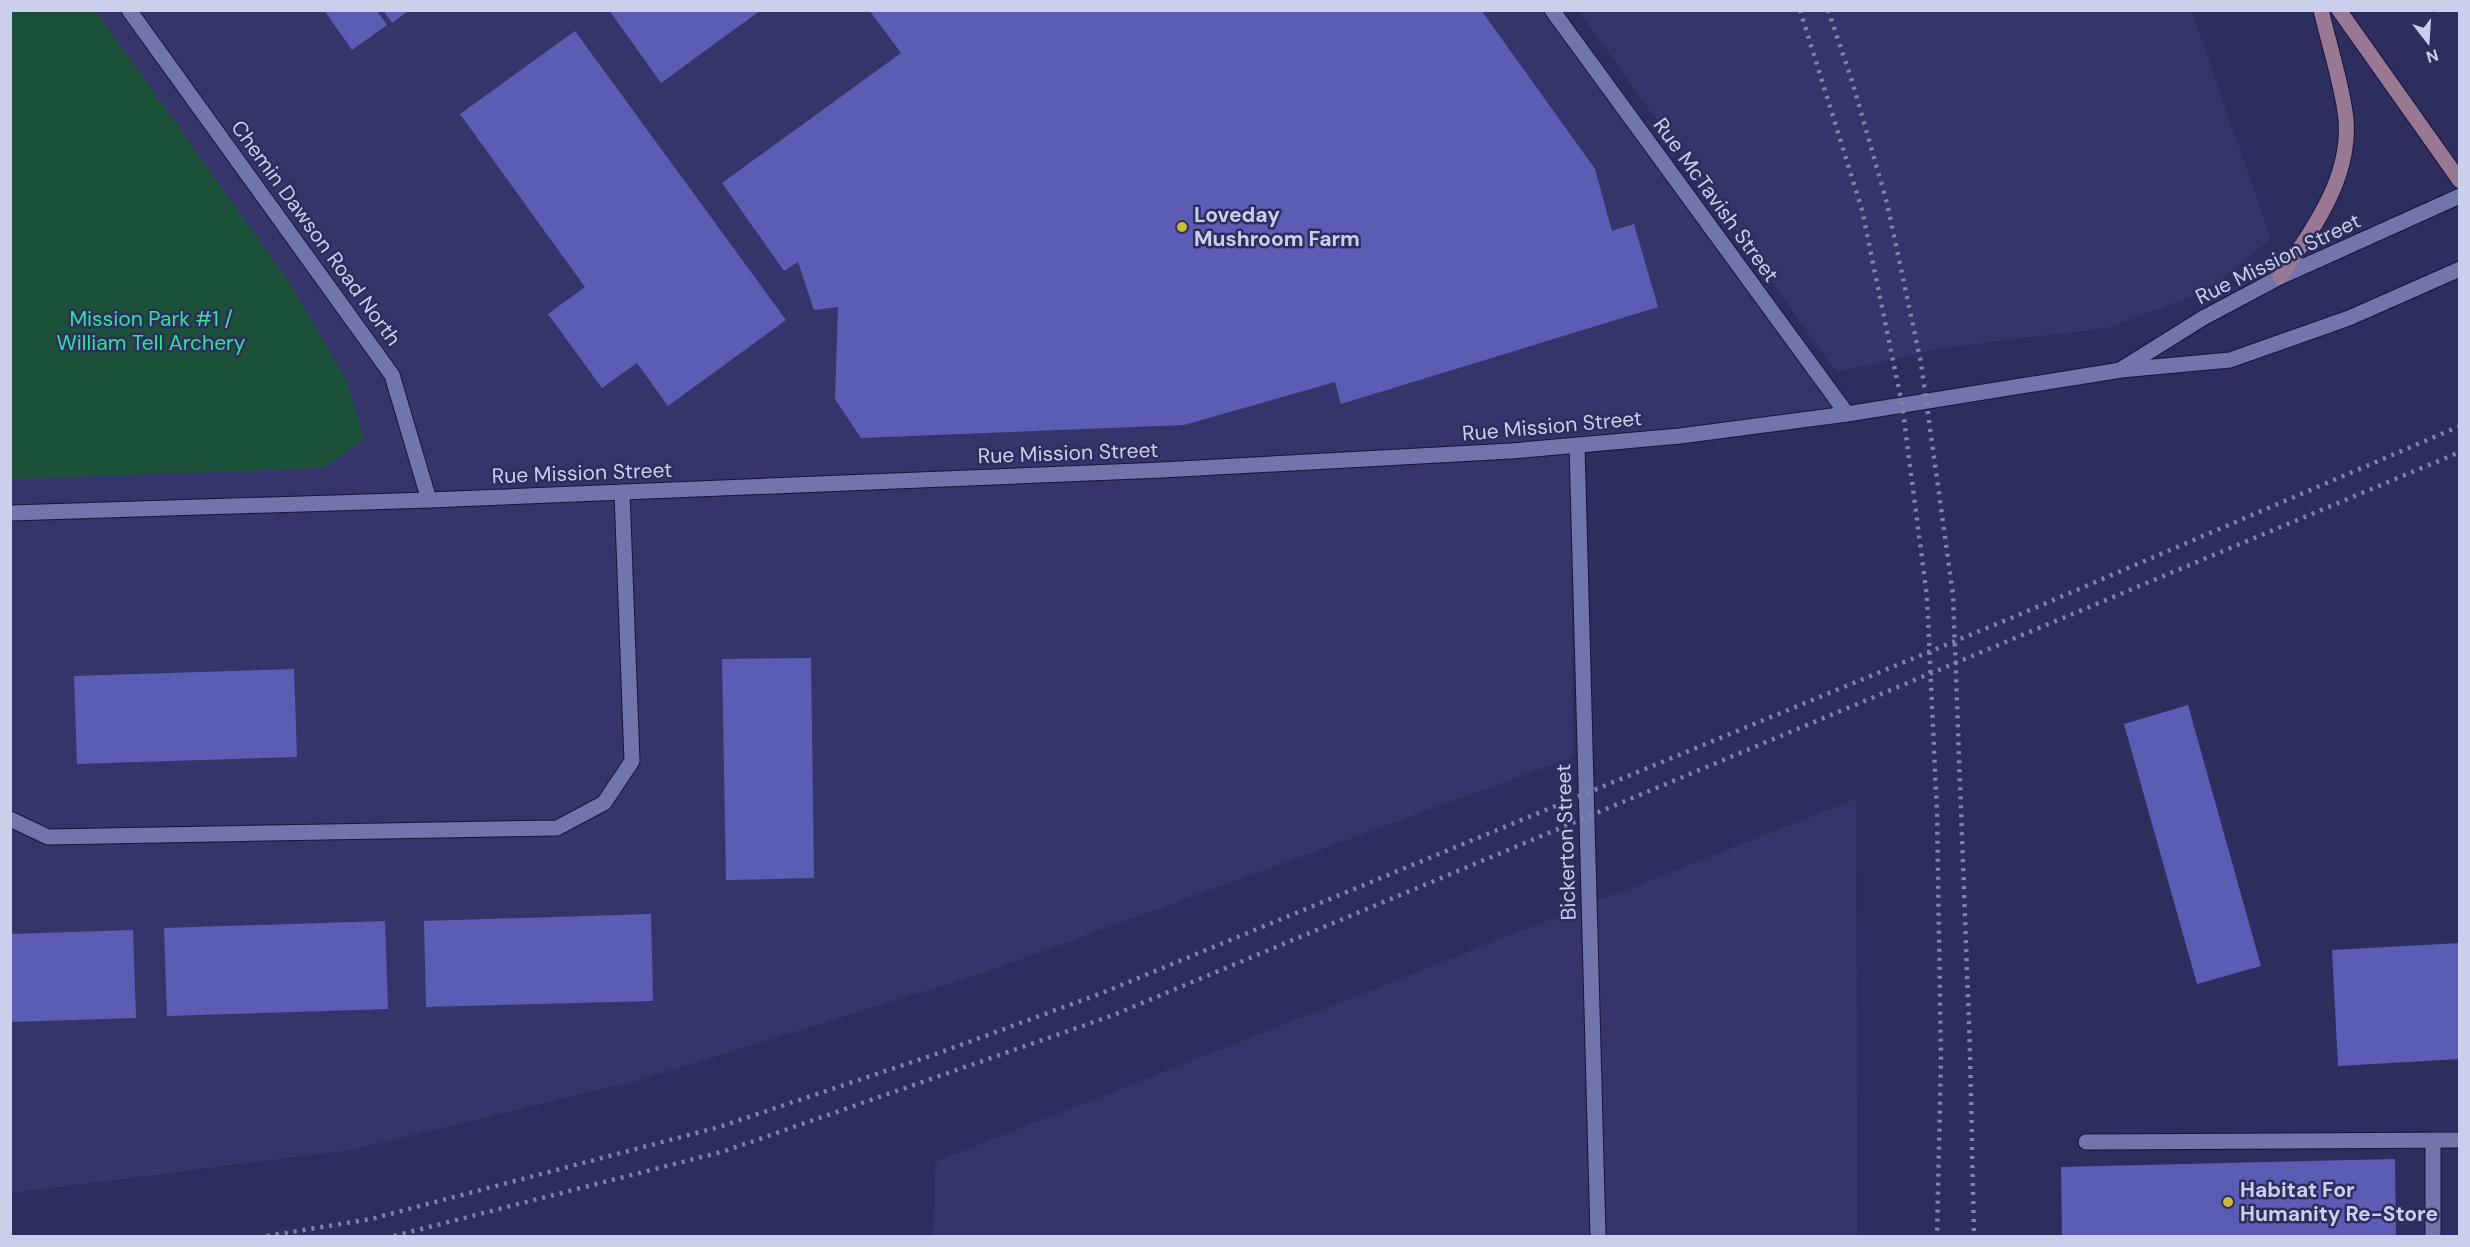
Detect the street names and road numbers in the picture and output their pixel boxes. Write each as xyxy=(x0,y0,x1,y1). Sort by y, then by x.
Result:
street label: Rue McTavish Street xyxy=(1647,112,1785,288)
street label: Chemin Dawson Road North xyxy=(225,115,407,351)
street label: Rue Mission Street xyxy=(2191,207,2365,311)
street label: Rue Mission Street xyxy=(1461,404,1643,448)
street label: Rue Mission Street xyxy=(977,436,1159,470)
street label: Rue Mission Street xyxy=(491,456,673,490)
street label: Bickerton Street xyxy=(1549,763,1583,921)

